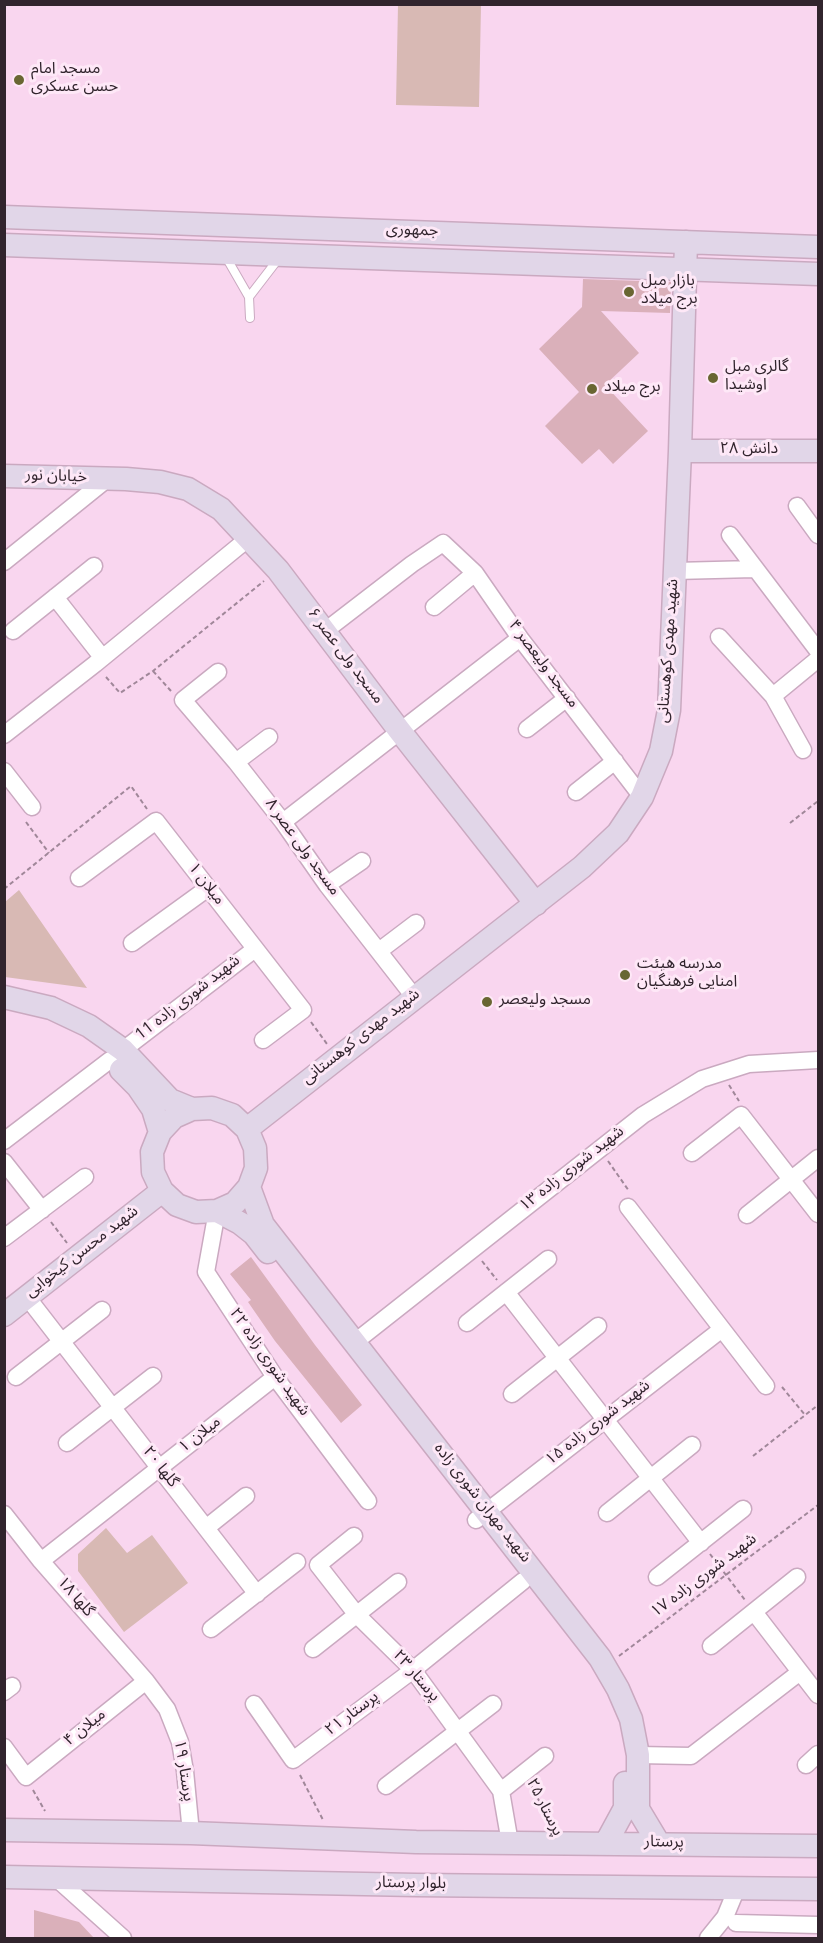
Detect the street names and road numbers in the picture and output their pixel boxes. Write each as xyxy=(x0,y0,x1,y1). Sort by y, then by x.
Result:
street label: جمهوری xyxy=(385,221,439,243)
street label: دانش ۲۸ xyxy=(720,441,778,461)
street label: خیابان نور xyxy=(25,467,87,489)
street label: شهید مهدی کوهستانی xyxy=(655,578,685,724)
street label: مسجد ولی عصر ۶ xyxy=(302,605,386,709)
street label: مسجد ولیعصر ۴ xyxy=(503,617,581,713)
street label: مسجد ولی عصر ۸ xyxy=(259,796,343,900)
street label: میلان ۱ xyxy=(183,860,227,910)
street label: شهید شوری زاده 11 xyxy=(133,952,245,1046)
street label: شهید مهدی کوهستانی xyxy=(299,986,425,1090)
street label: شهید شوری زاده ۱۳ xyxy=(517,1123,629,1217)
street label: شهید محسن کیخوایی xyxy=(23,1203,143,1303)
street label: شهید شوری زاده ۲۲ xyxy=(224,1305,312,1421)
street label: شهید شوری زاده ۱۵ xyxy=(543,1377,655,1471)
street label: میلان ۱ xyxy=(176,1414,226,1458)
street label: شهید مهران شوری زاده xyxy=(428,1440,534,1568)
street label: گلها ۲۰ xyxy=(137,1444,181,1492)
street label: شهید شوری زاده ۱۷ xyxy=(648,1531,762,1623)
street label: گلها ۱۸ xyxy=(51,1574,97,1622)
street label: پرستار ۲۳ xyxy=(387,1647,443,1707)
street label: پرستار ۲۱ xyxy=(322,1689,384,1741)
street label: میلان ۴ xyxy=(61,1706,111,1752)
street label: پرستار ۱۹ xyxy=(168,1739,196,1803)
street label: پرستار ۲۵ xyxy=(520,1776,566,1840)
street label: پرستار xyxy=(644,1834,684,1854)
street label: بلوار پرستار xyxy=(376,1875,446,1895)

